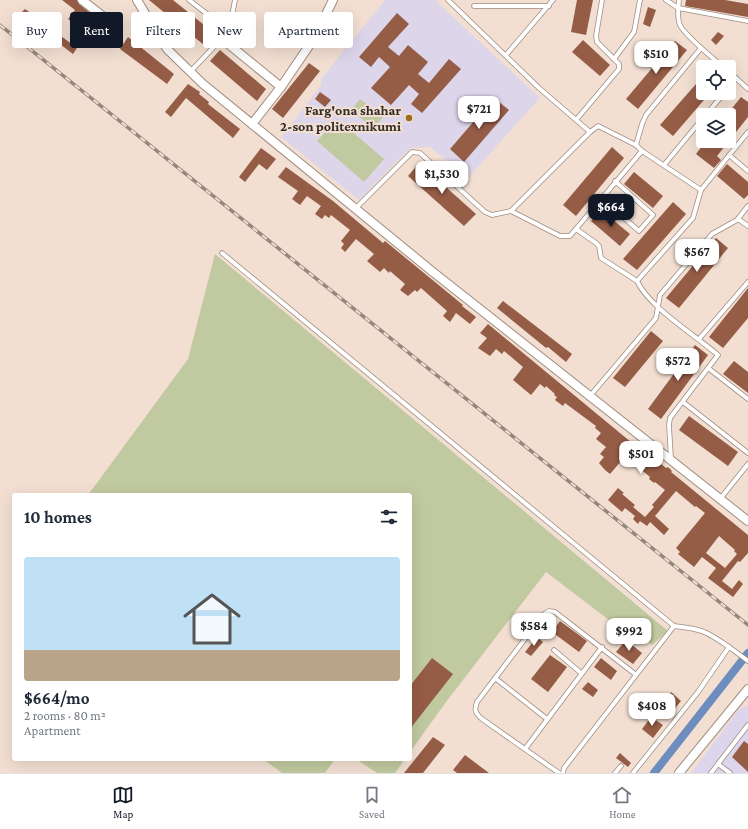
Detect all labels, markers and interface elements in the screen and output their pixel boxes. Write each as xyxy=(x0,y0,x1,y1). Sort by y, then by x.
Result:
chip: Buy xyxy=(12,12,62,48)
chip: Rent xyxy=(70,12,123,48)
chip: Filters xyxy=(131,12,195,48)
chip: New xyxy=(203,12,256,48)
chip: Apartment xyxy=(264,12,353,48)
pin: $510 xyxy=(632,41,680,75)
text: $510 xyxy=(643,46,669,61)
map controls xyxy=(696,60,736,148)
button: locate xyxy=(696,60,736,100)
pin: $721 xyxy=(455,96,503,130)
text: $721 xyxy=(467,101,491,116)
place label: Farg'ona shahar 2-son politexnikumi xyxy=(280,102,401,134)
button: layers xyxy=(696,108,736,148)
marker: Farg'ona shahar 2-son politexnikumi xyxy=(404,113,414,123)
pin: $1,530 xyxy=(409,161,475,195)
text: $1,530 xyxy=(424,166,460,181)
pin: $664 xyxy=(587,194,635,228)
text: $664 xyxy=(597,199,625,214)
pin: $567 xyxy=(673,239,721,273)
text: $567 xyxy=(684,244,710,259)
pin: $572 xyxy=(654,348,702,382)
text: $572 xyxy=(665,353,691,368)
pin: $501 xyxy=(617,441,665,475)
text: $501 xyxy=(628,446,654,461)
icon: filters xyxy=(378,506,400,528)
text: 10 homes xyxy=(24,508,92,527)
icon: home xyxy=(176,583,248,655)
pin: $584 xyxy=(510,613,558,647)
text: $584 xyxy=(520,618,548,633)
pin: $992 xyxy=(605,618,653,652)
text: $992 xyxy=(615,623,643,638)
text: $664/mo xyxy=(24,689,90,708)
pin: $408 xyxy=(628,693,676,727)
text: $408 xyxy=(638,698,666,713)
text: 2 rooms · 80 m² xyxy=(24,708,106,723)
text: Apartment xyxy=(24,723,81,738)
tab: Map xyxy=(112,784,134,820)
tab: Saved xyxy=(359,784,385,820)
tab: Home xyxy=(609,784,636,820)

